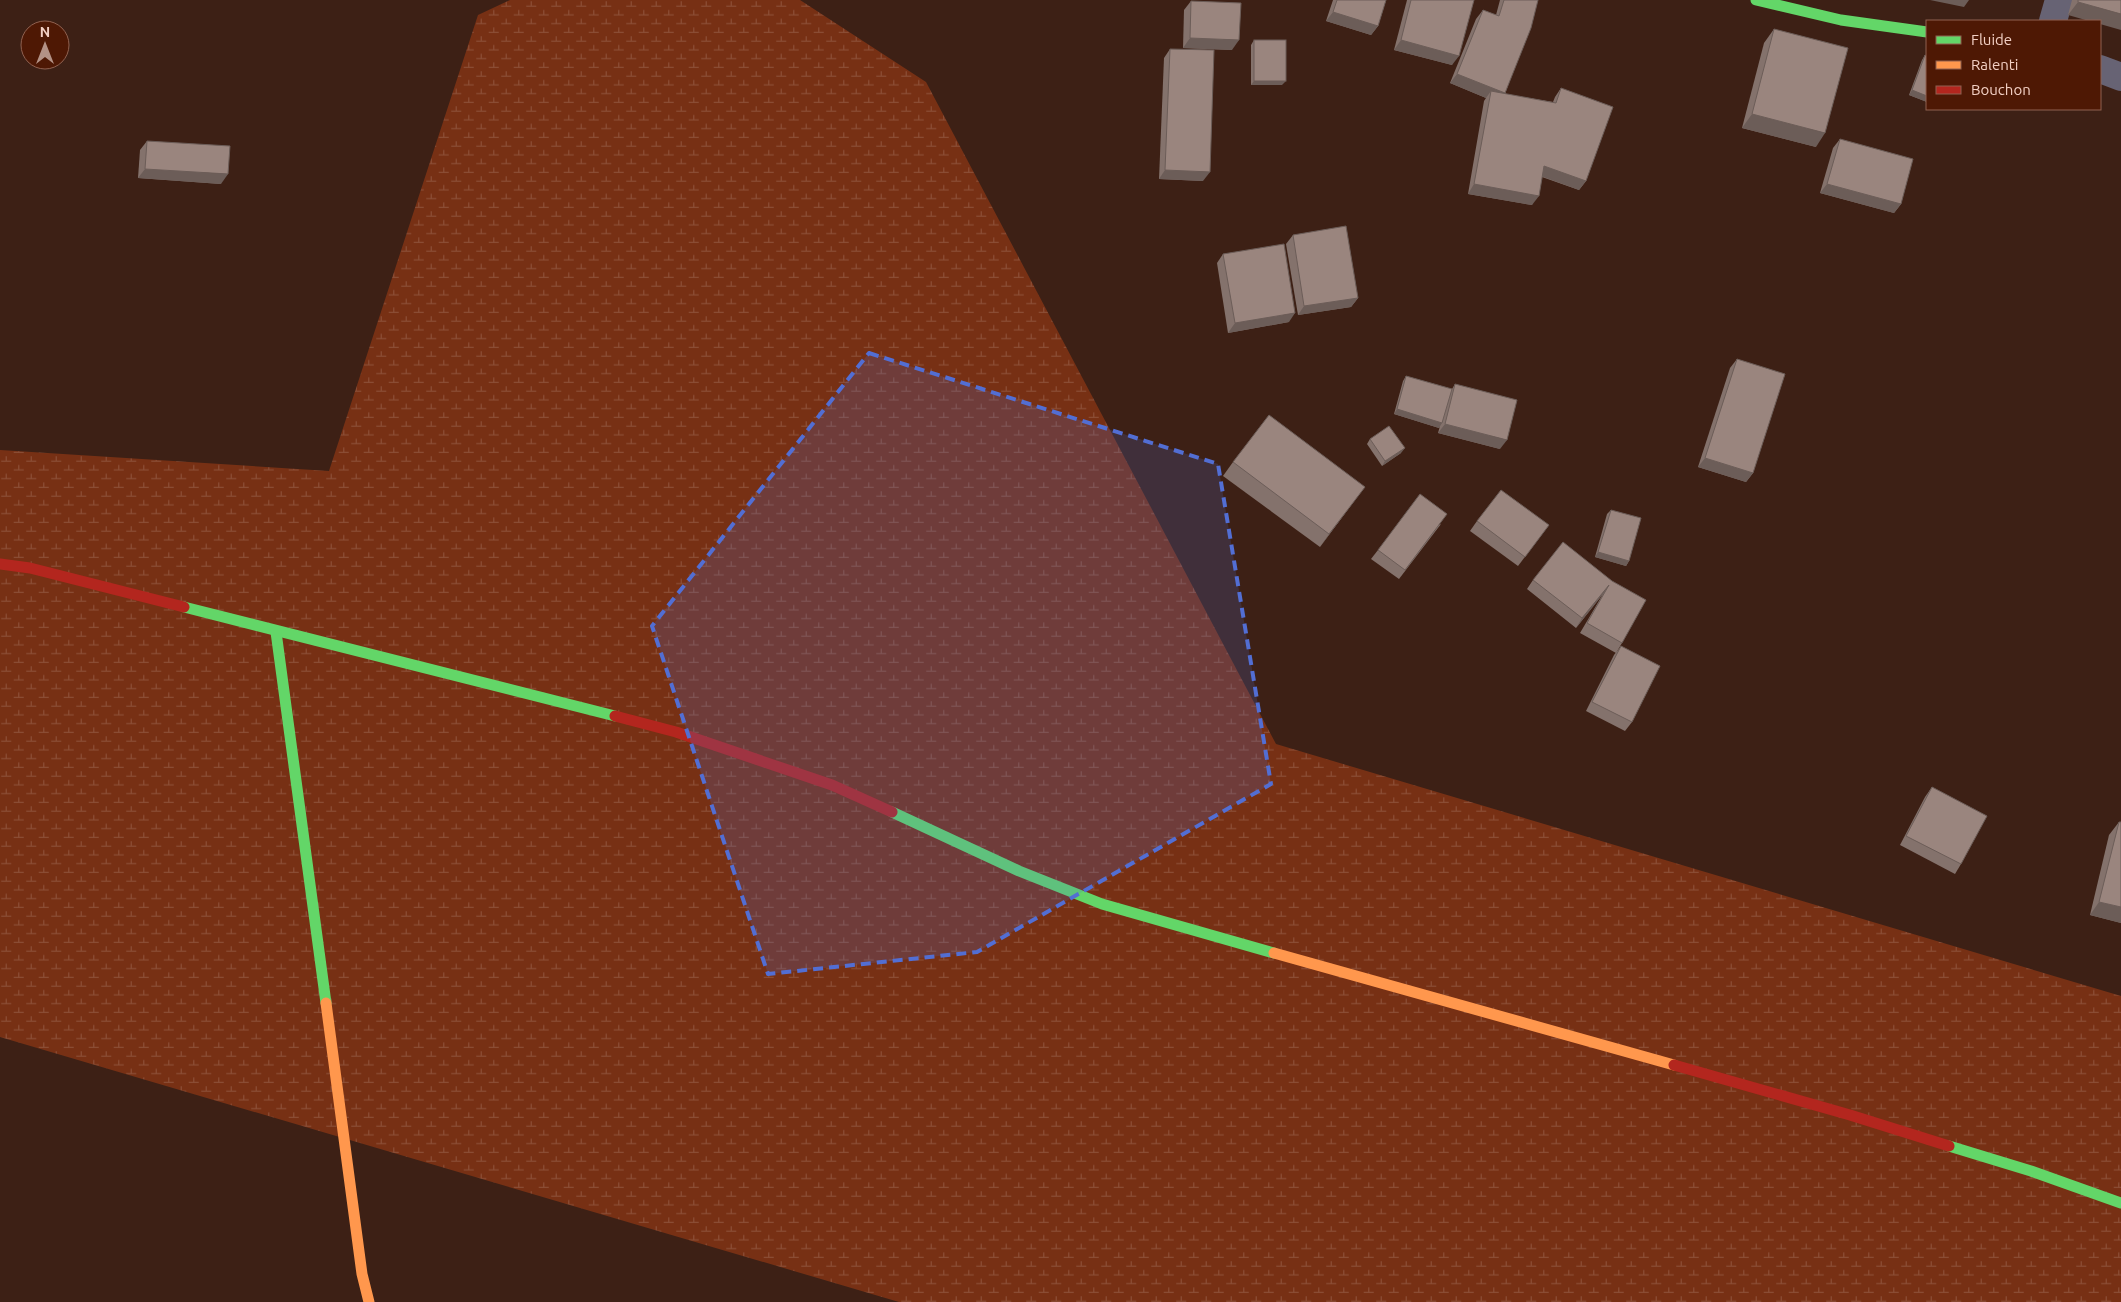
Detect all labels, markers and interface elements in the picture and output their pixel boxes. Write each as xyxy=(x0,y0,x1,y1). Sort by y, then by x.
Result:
north arrow xyxy=(20,20,70,70)
legend xyxy=(1926,20,2101,110)
text: N xyxy=(40,24,50,40)
text: Fluide xyxy=(1971,31,2012,48)
text: Ralenti xyxy=(1971,56,2018,73)
text: Bouchon xyxy=(1971,81,2031,98)

